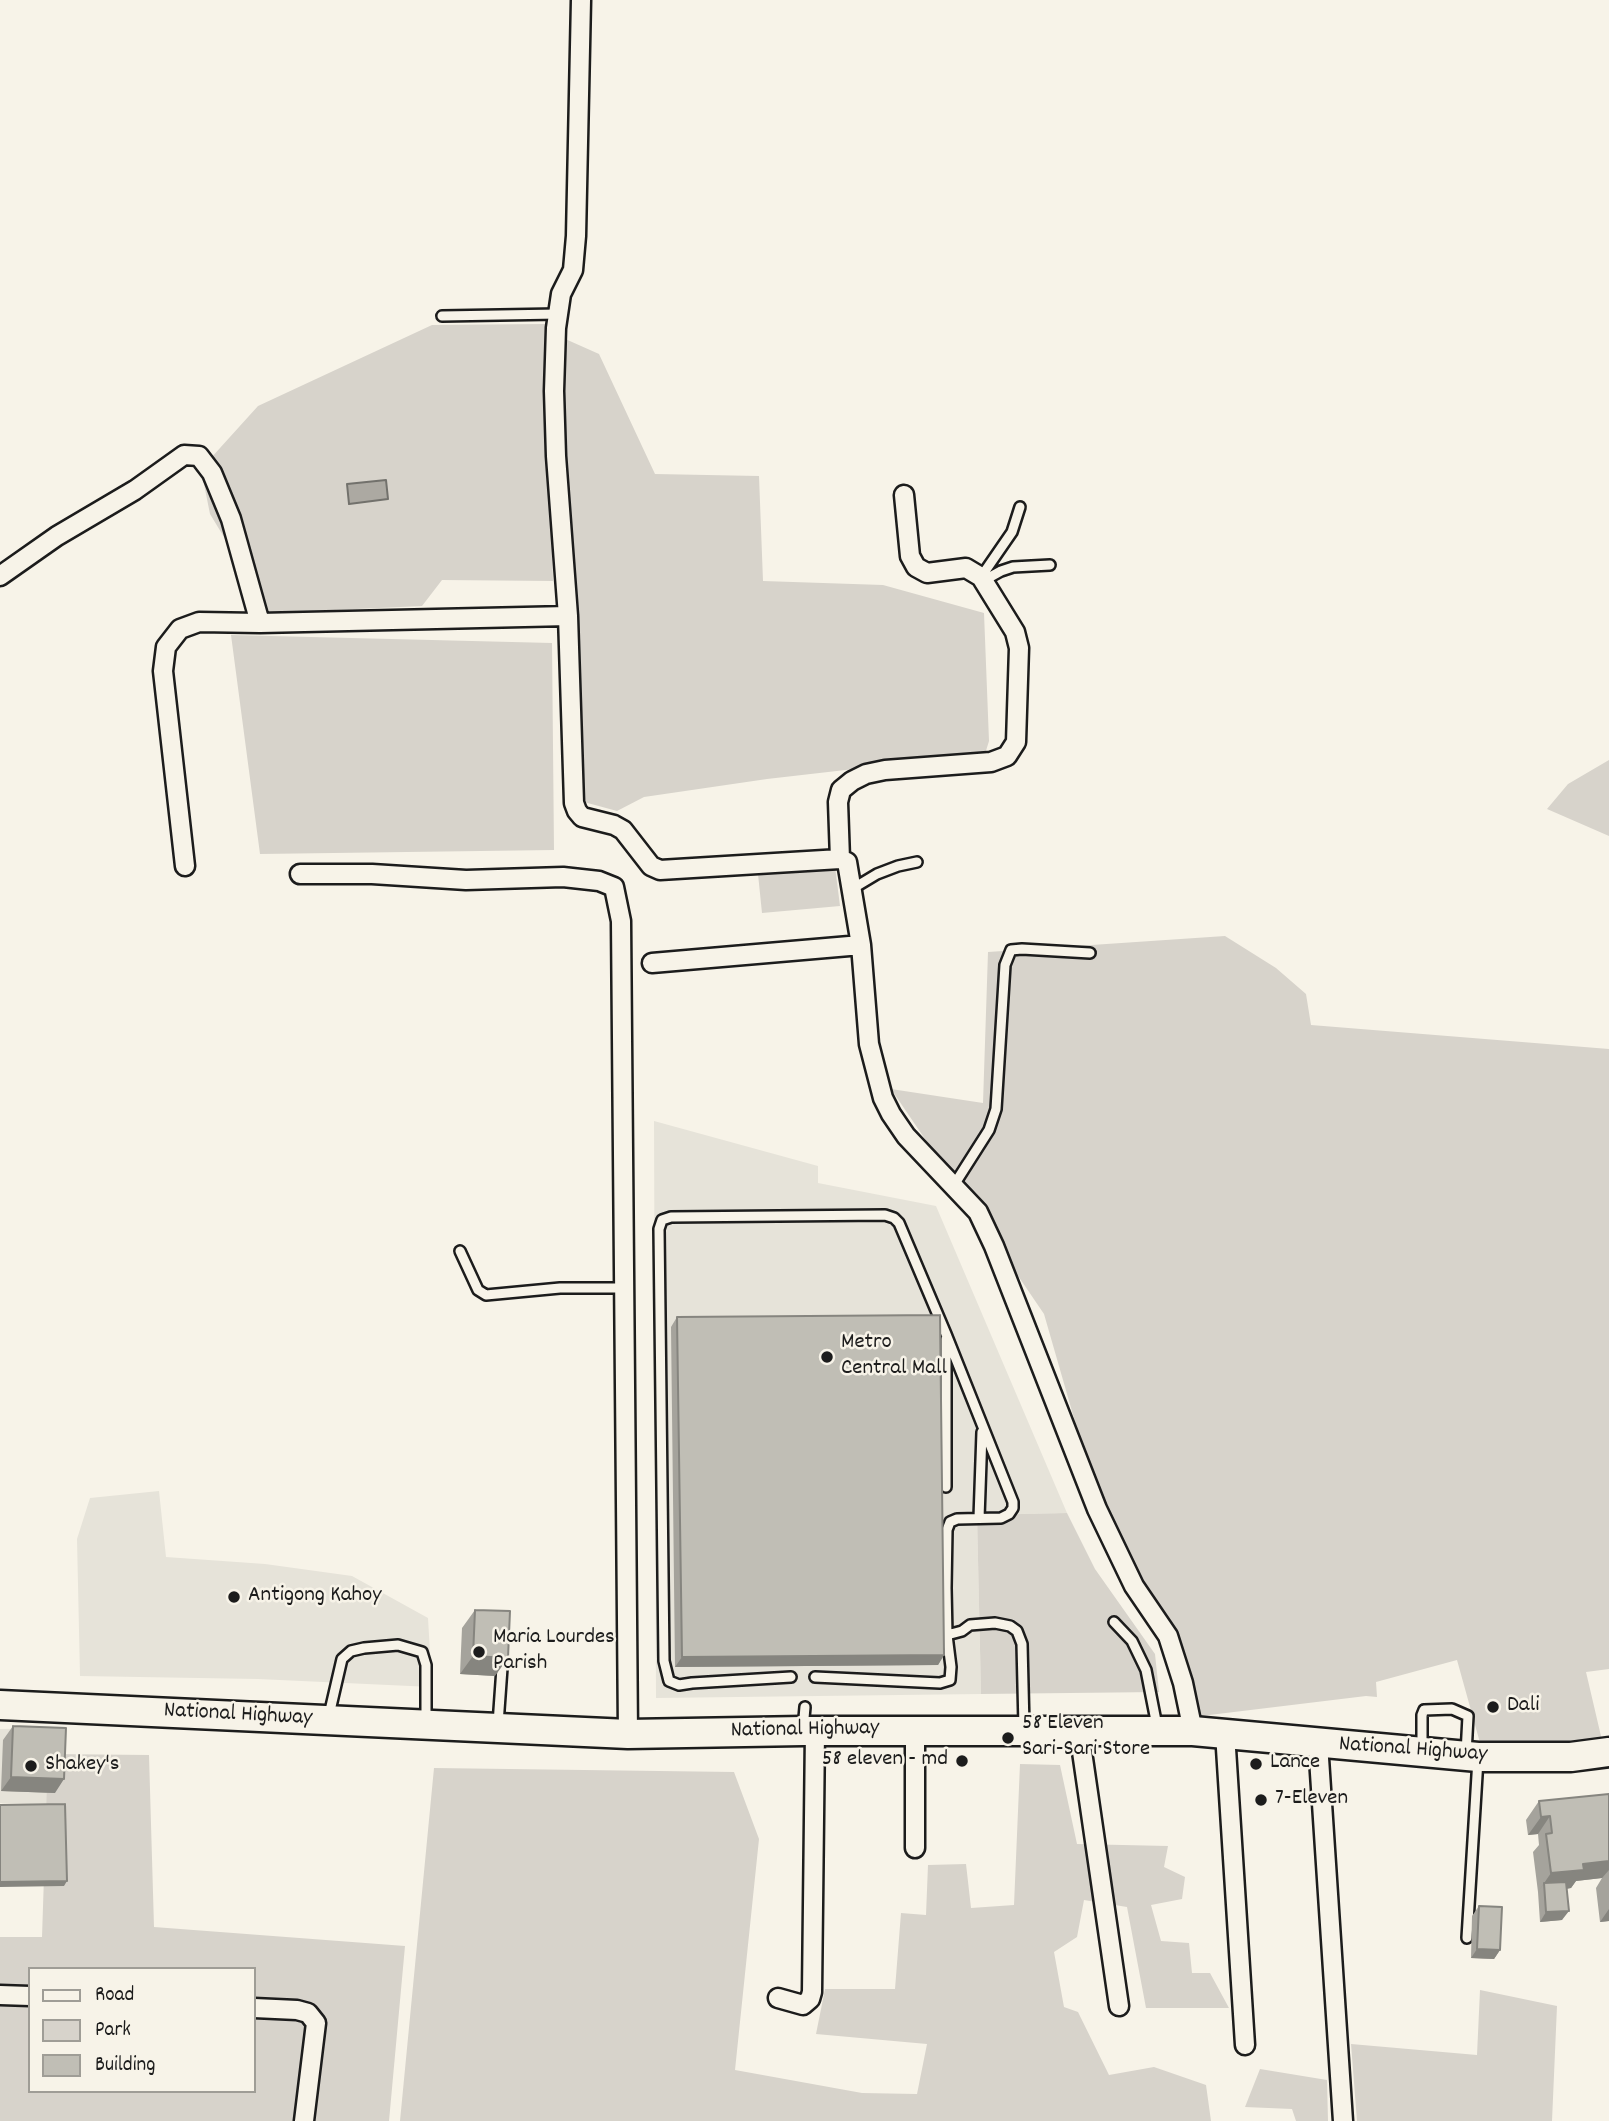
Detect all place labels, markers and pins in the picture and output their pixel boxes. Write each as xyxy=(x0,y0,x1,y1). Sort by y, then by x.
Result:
place label: Metro Central Mall xyxy=(841,1330,947,1384)
marker: Metro Central Mall xyxy=(819,1349,835,1365)
place label: Antigong Kahoy xyxy=(248,1583,382,1611)
marker: Antigong Kahoy xyxy=(226,1589,242,1605)
place label: Maria Lourdes Parish xyxy=(493,1625,615,1679)
marker: Maria Lourdes Parish xyxy=(471,1644,487,1660)
place label: Dali xyxy=(1507,1693,1539,1721)
marker: Dali xyxy=(1485,1699,1501,1715)
place label: 58 Eleven Sari-Sari Store xyxy=(1022,1711,1150,1765)
marker: 58 Eleven Sari-Sari Store xyxy=(1000,1730,1016,1746)
place label: 58 eleven - md xyxy=(822,1747,948,1775)
place label: Lance xyxy=(1270,1750,1320,1778)
place label: Shakey's xyxy=(45,1752,120,1780)
marker: 58 eleven - md xyxy=(954,1753,970,1769)
marker: Lance xyxy=(1248,1756,1264,1772)
marker: Shakey's xyxy=(23,1758,39,1774)
place label: 7-Eleven xyxy=(1275,1786,1348,1814)
marker: 7-Eleven xyxy=(1253,1792,1269,1808)

